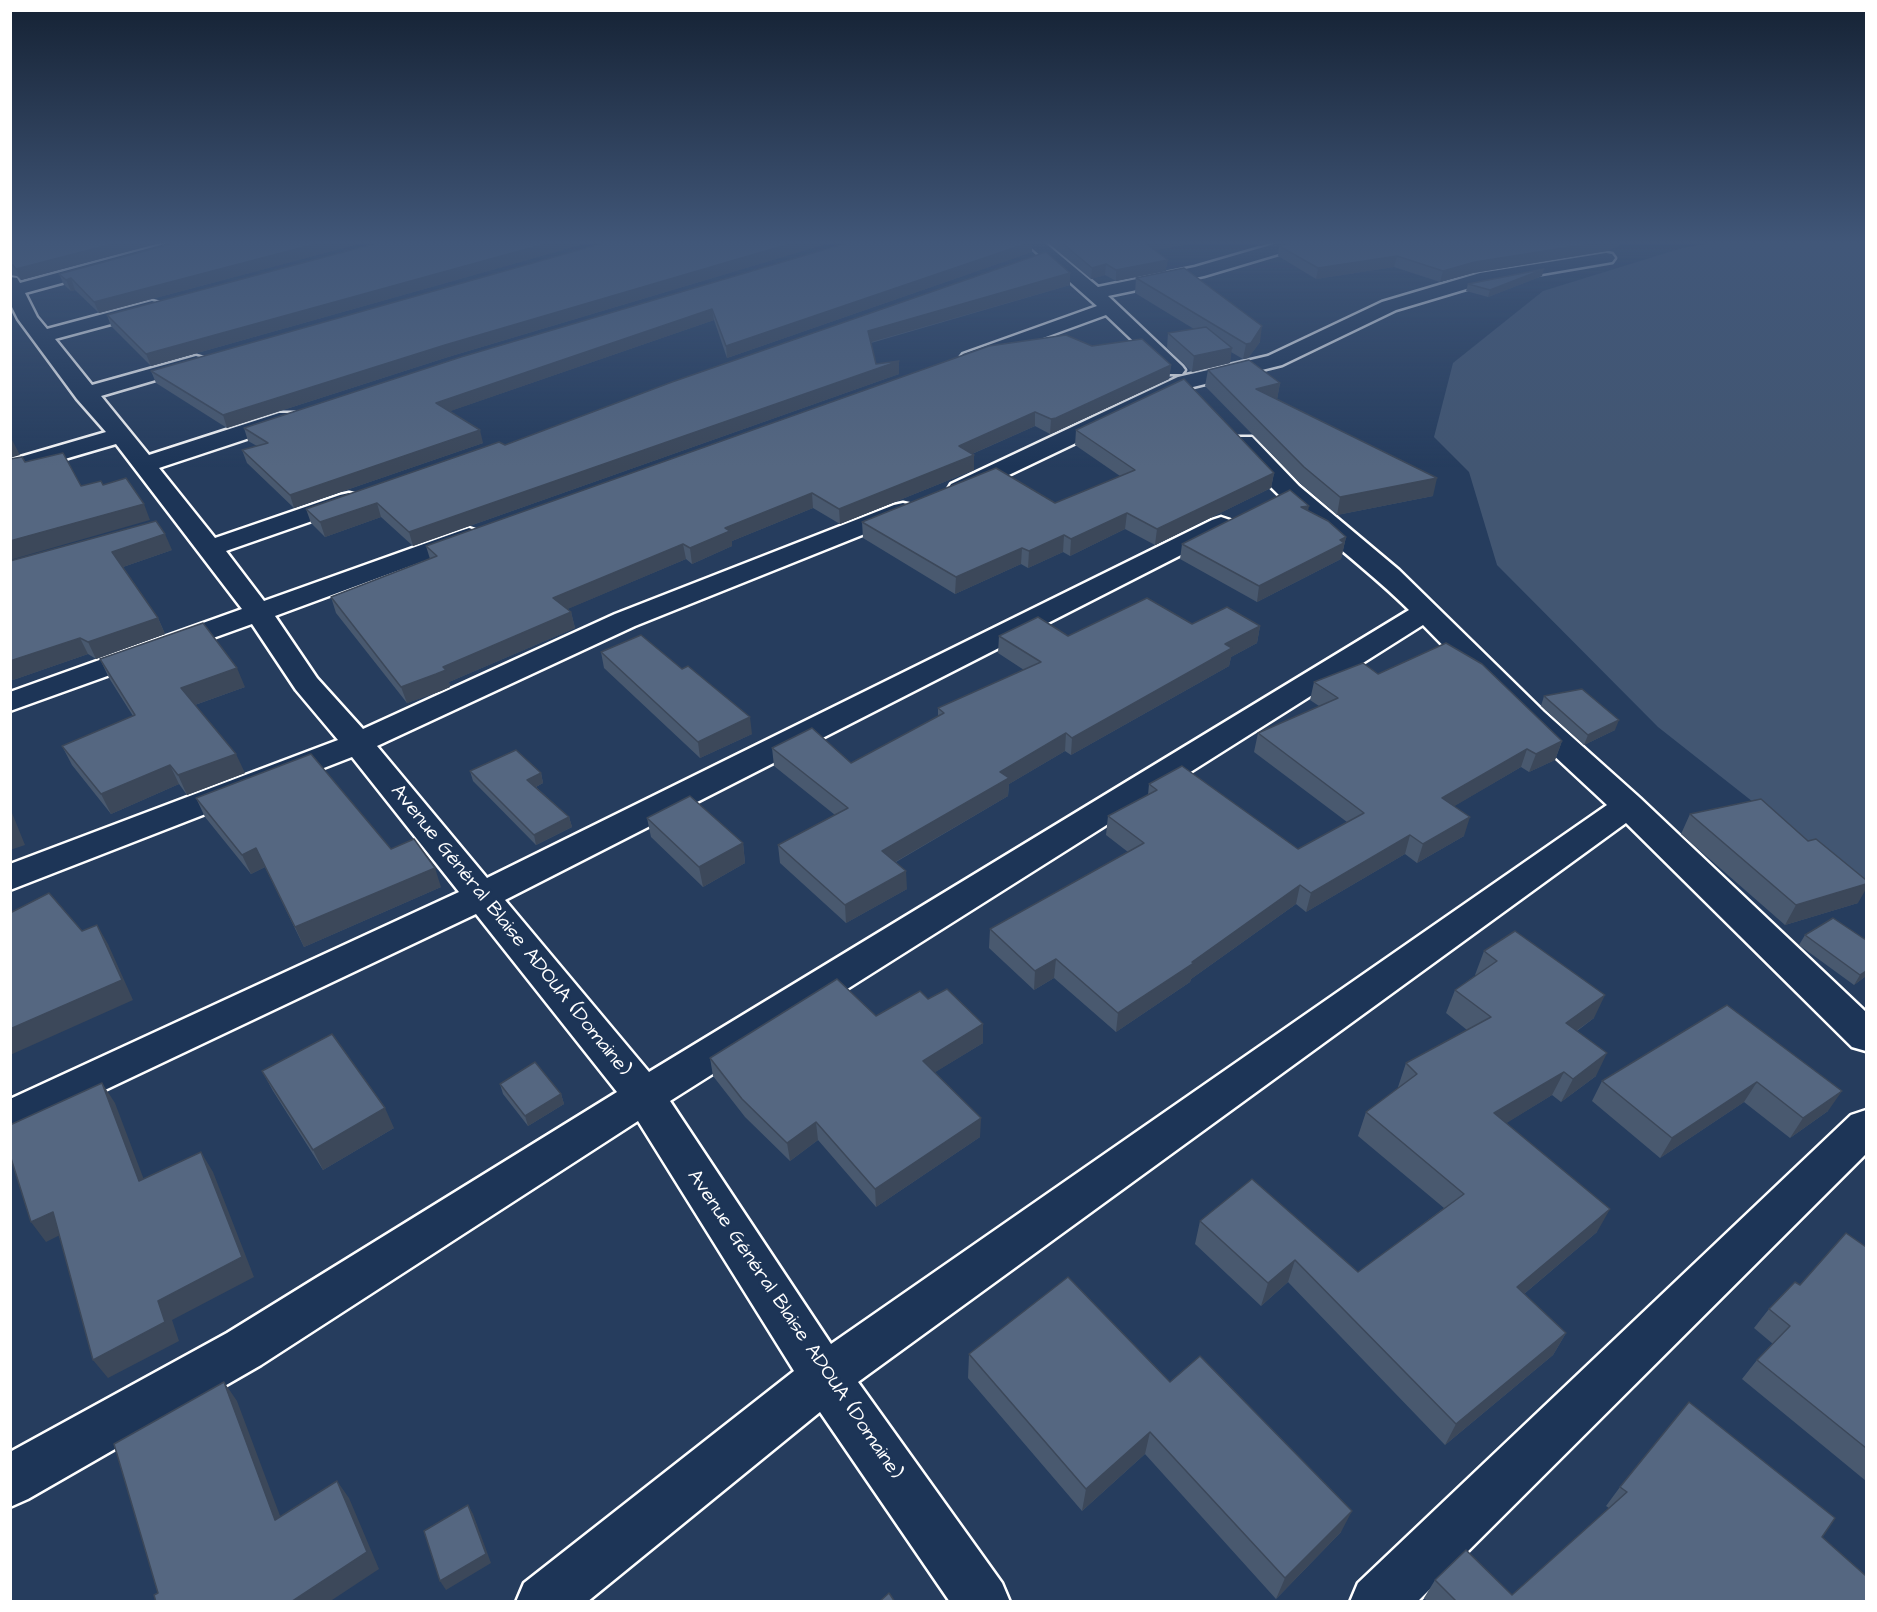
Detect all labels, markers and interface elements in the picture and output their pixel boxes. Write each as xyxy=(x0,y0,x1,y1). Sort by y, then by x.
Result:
street label: Avenue Général Blaise ADOUA (Domaine) xyxy=(385,780,635,1082)
street label: Avenue Général Blaise ADOUA (Domaine) xyxy=(681,1166,907,1484)

